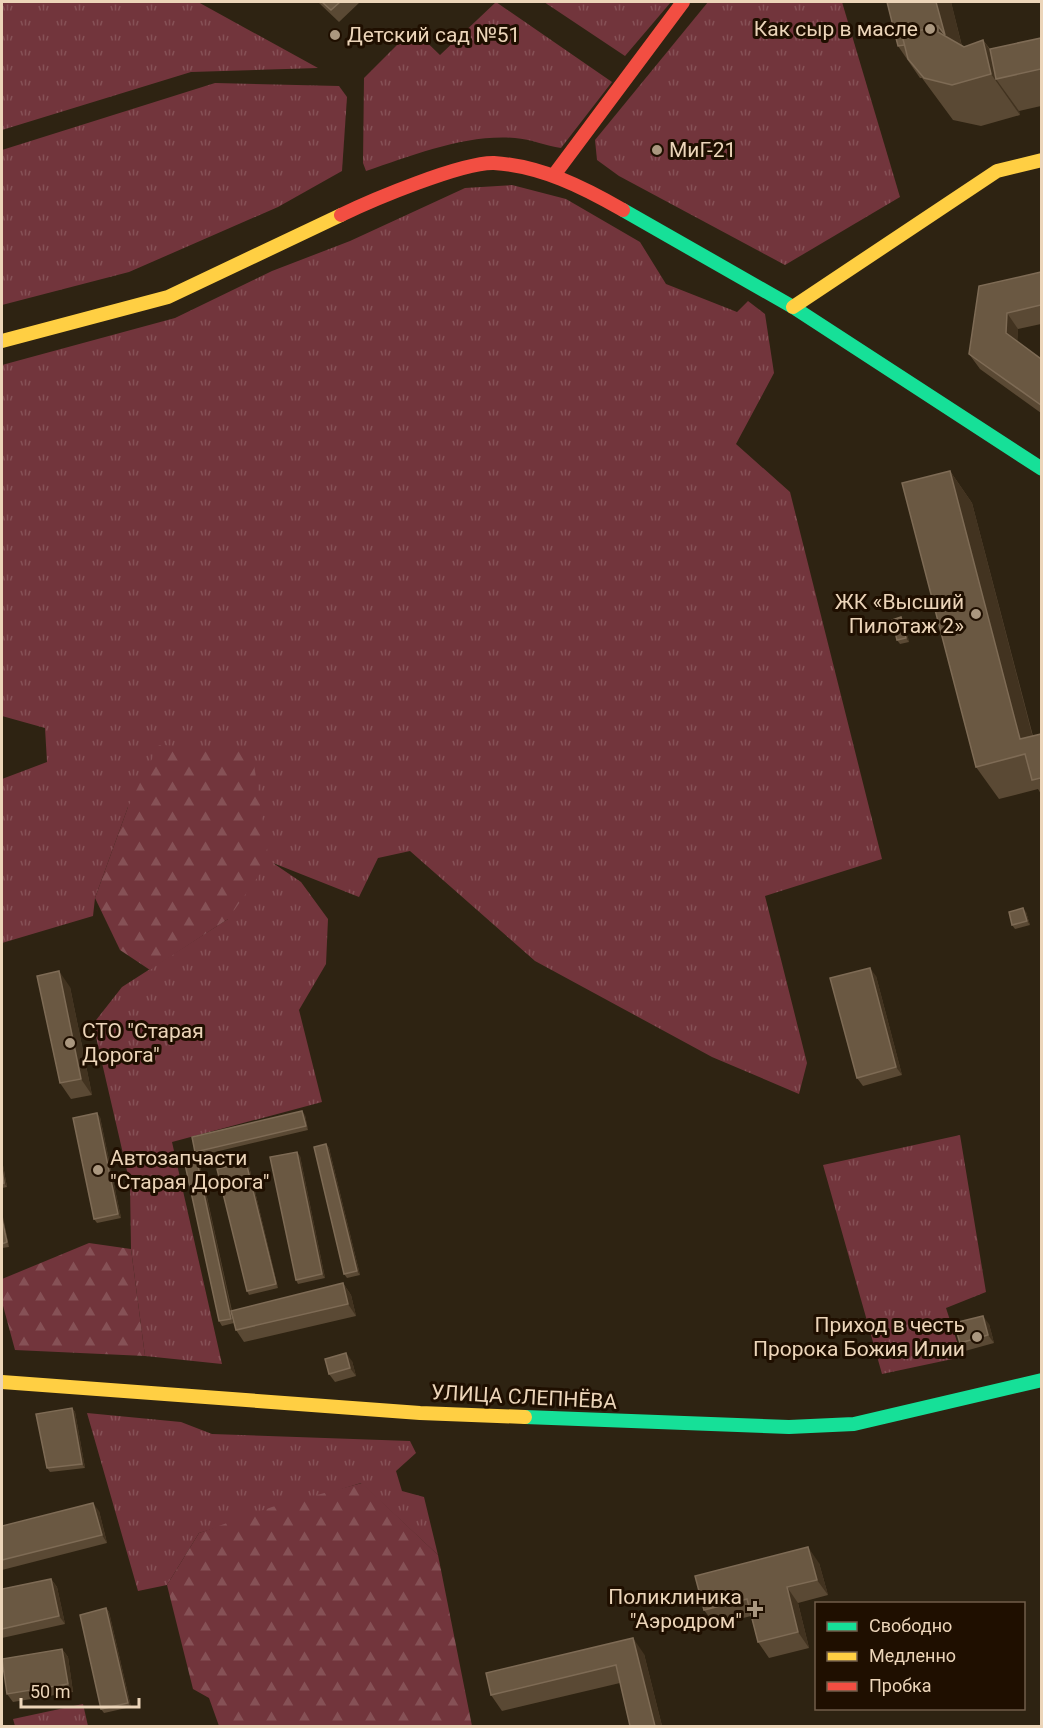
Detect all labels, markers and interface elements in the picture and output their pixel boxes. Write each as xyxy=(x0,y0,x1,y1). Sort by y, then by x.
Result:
place label: Как сыр в масле xyxy=(754,17,918,41)
marker: Как сыр в масле xyxy=(923,22,937,36)
place label: Детский сад №51 xyxy=(347,23,520,47)
marker: Детский сад №51 xyxy=(328,28,342,42)
place label: МиГ-21 xyxy=(669,138,736,162)
marker: МиГ-21 xyxy=(650,143,664,157)
place label: ЖК «Высший Пилотаж 2» xyxy=(835,590,964,638)
marker: ЖК «Высший Пилотаж 2» xyxy=(969,607,983,621)
place label: СТО "Старая Дорога" xyxy=(82,1019,204,1067)
marker: СТО "Старая Дорога" xyxy=(63,1036,77,1050)
place label: Автозапчасти "Старая Дорога" xyxy=(110,1146,270,1194)
marker: Автозапчасти "Старая Дорога" xyxy=(91,1163,105,1177)
place label: Приход в честь Пророка Божия Илии xyxy=(753,1313,965,1361)
marker: Приход в честь Пророка Божия Илии xyxy=(970,1330,984,1344)
street label: УЛИЦА СЛЕПНЁВА xyxy=(430,1380,618,1414)
place label: Поликлиника "Аэродром" xyxy=(608,1585,742,1633)
marker: Поликлиника "Аэродром" xyxy=(746,1600,764,1618)
legend xyxy=(815,1602,1025,1710)
text: Свободно xyxy=(869,1615,952,1636)
text: Медленно xyxy=(869,1645,956,1666)
scale bar xyxy=(21,1671,140,1709)
text: Пробка xyxy=(869,1675,932,1696)
text: 50 m xyxy=(30,1681,70,1702)

